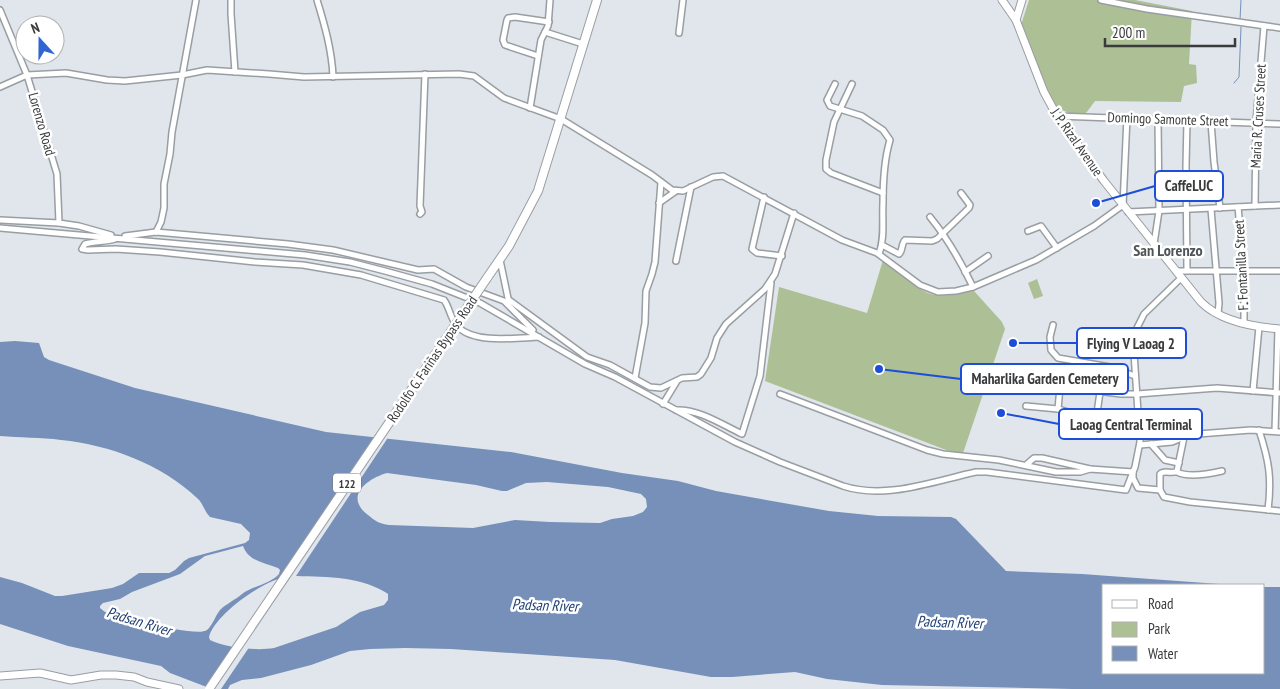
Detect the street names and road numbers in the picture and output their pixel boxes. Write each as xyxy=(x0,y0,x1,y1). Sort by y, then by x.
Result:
street label: Maria R. Cruses Street xyxy=(1246,63,1270,169)
street label: Lorenzo Road xyxy=(24,90,60,158)
street label: J. P. Rizal Avenue xyxy=(1046,104,1107,180)
street label: Domingo Samonte Street xyxy=(1107,108,1229,130)
street label: F. Fontanilla Street xyxy=(1230,219,1252,311)
street label: Rodolfo G. Fariñas Bypass Road xyxy=(383,292,481,426)
road number: 122 xyxy=(333,473,361,492)

